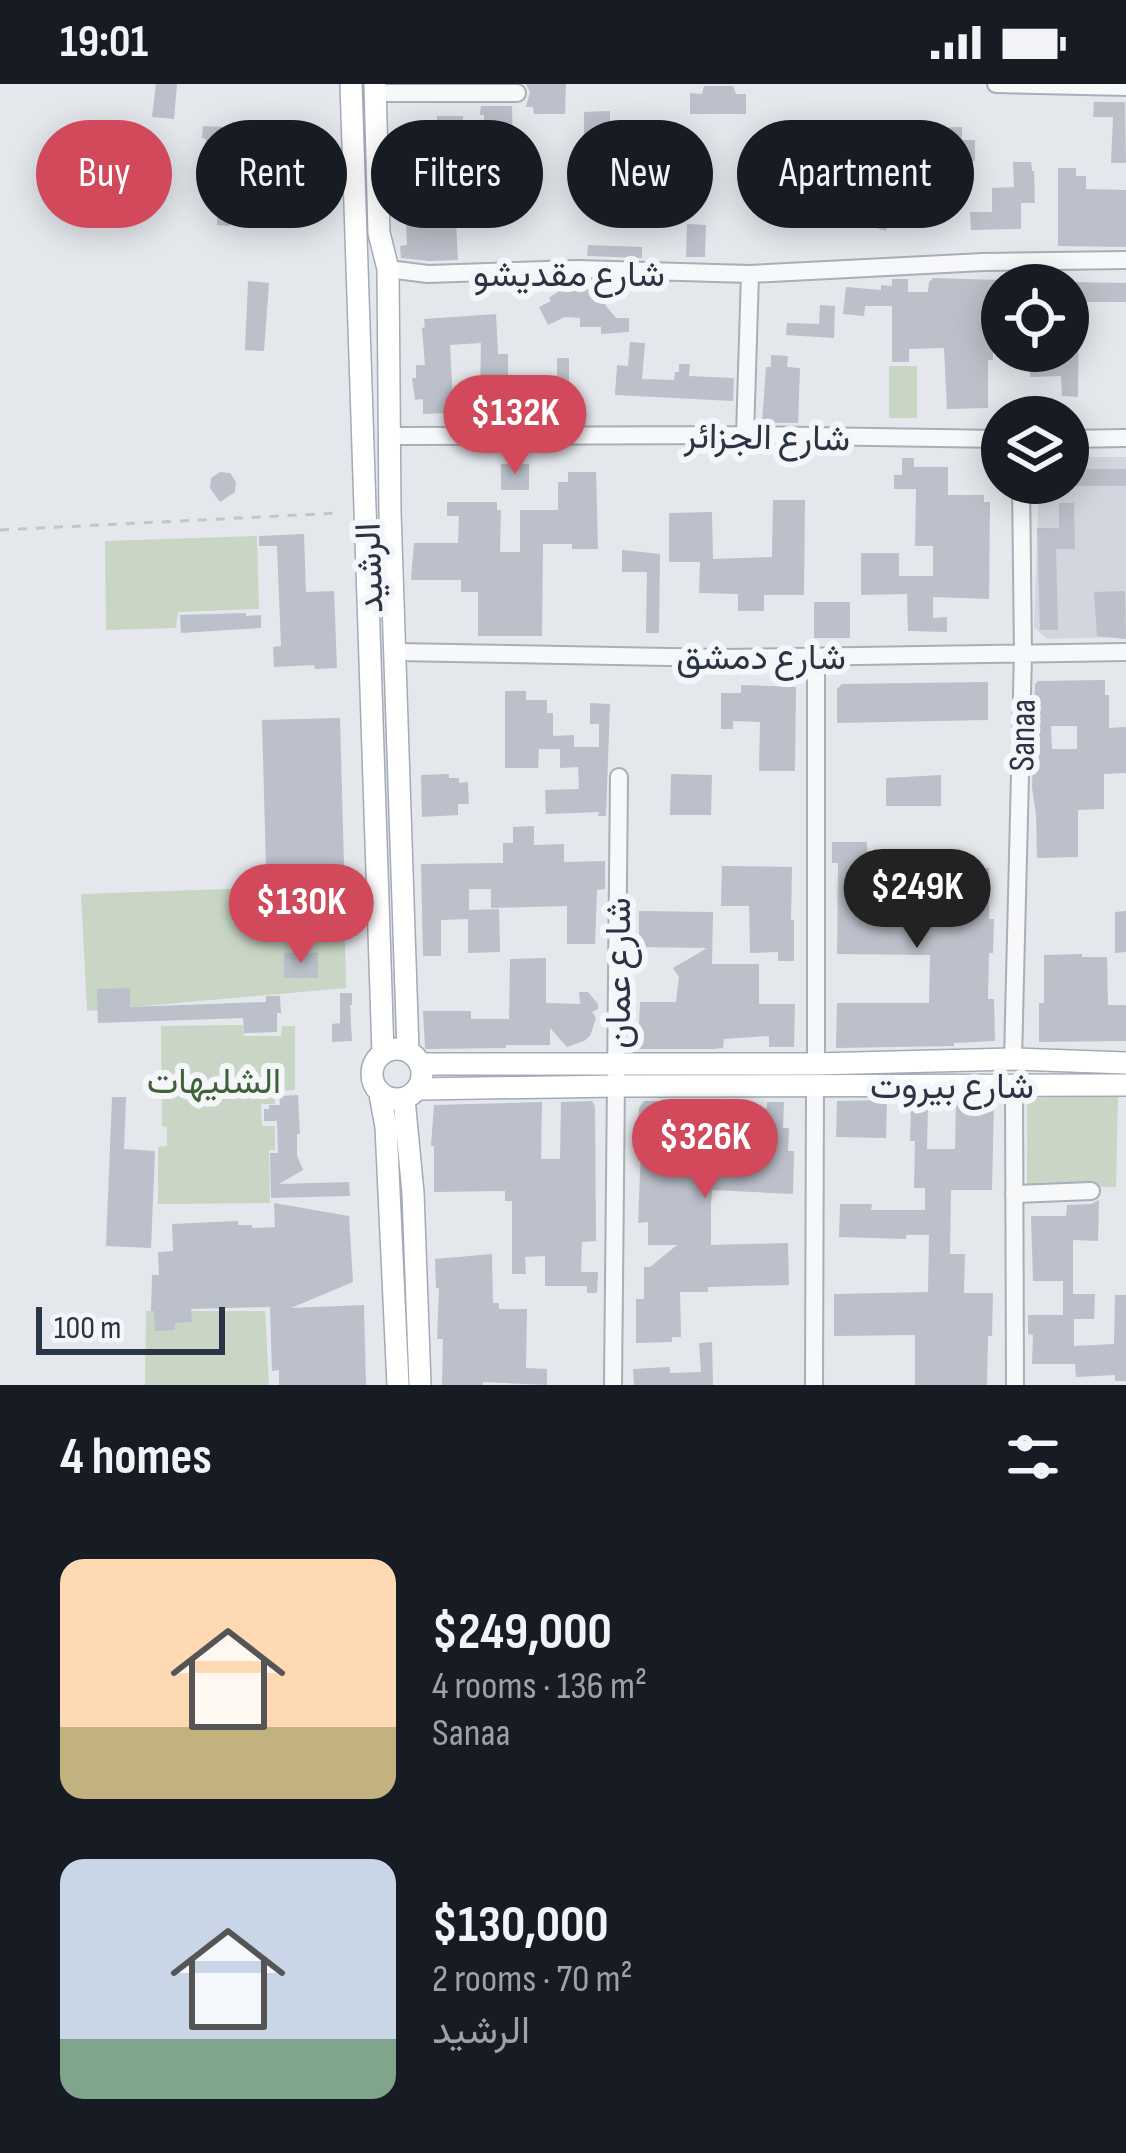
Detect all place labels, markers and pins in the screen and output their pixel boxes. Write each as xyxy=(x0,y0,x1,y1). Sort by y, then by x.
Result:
pin: $132K xyxy=(431,375,599,477)
pin: $249K xyxy=(833,849,1001,951)
pin: $130K xyxy=(217,864,385,966)
pin: $326K xyxy=(621,1099,789,1201)

